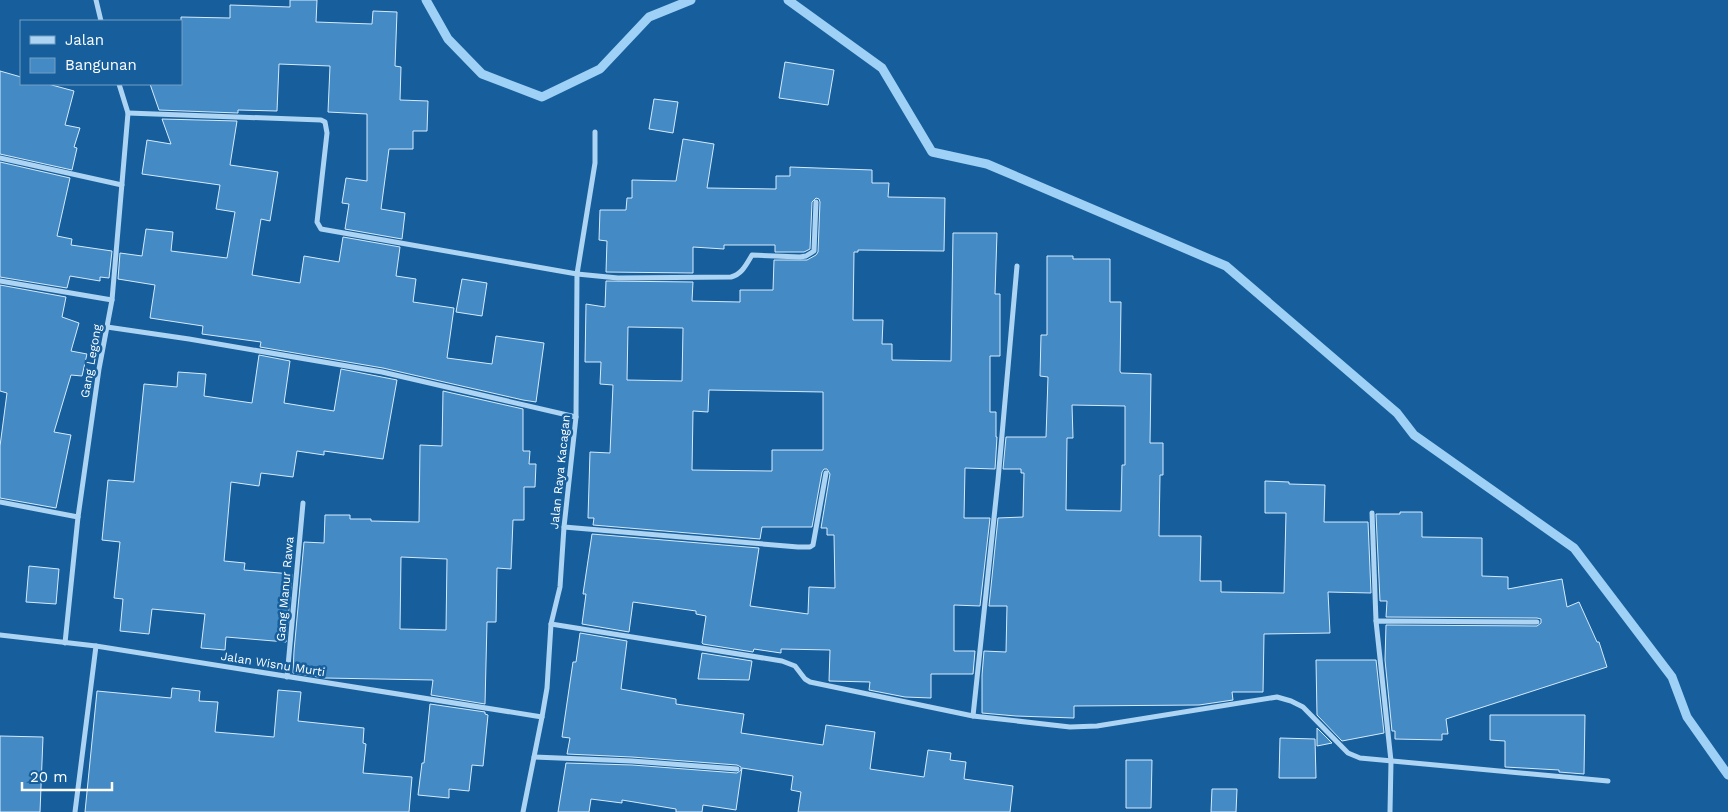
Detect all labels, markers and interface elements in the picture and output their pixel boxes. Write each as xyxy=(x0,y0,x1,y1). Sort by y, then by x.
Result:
legend xyxy=(20,20,182,85)
text: Jalan xyxy=(65,31,104,49)
text: Bangunan xyxy=(65,56,137,74)
street label: Gang Legong xyxy=(78,322,104,399)
street label: Jalan Raya Kacagan xyxy=(547,414,573,530)
street label: Gang Manur Rawa xyxy=(273,536,297,642)
street label: Jalan Wisnu Murti xyxy=(220,649,326,679)
scale bar xyxy=(22,760,112,792)
text: 20 m xyxy=(30,768,68,786)

